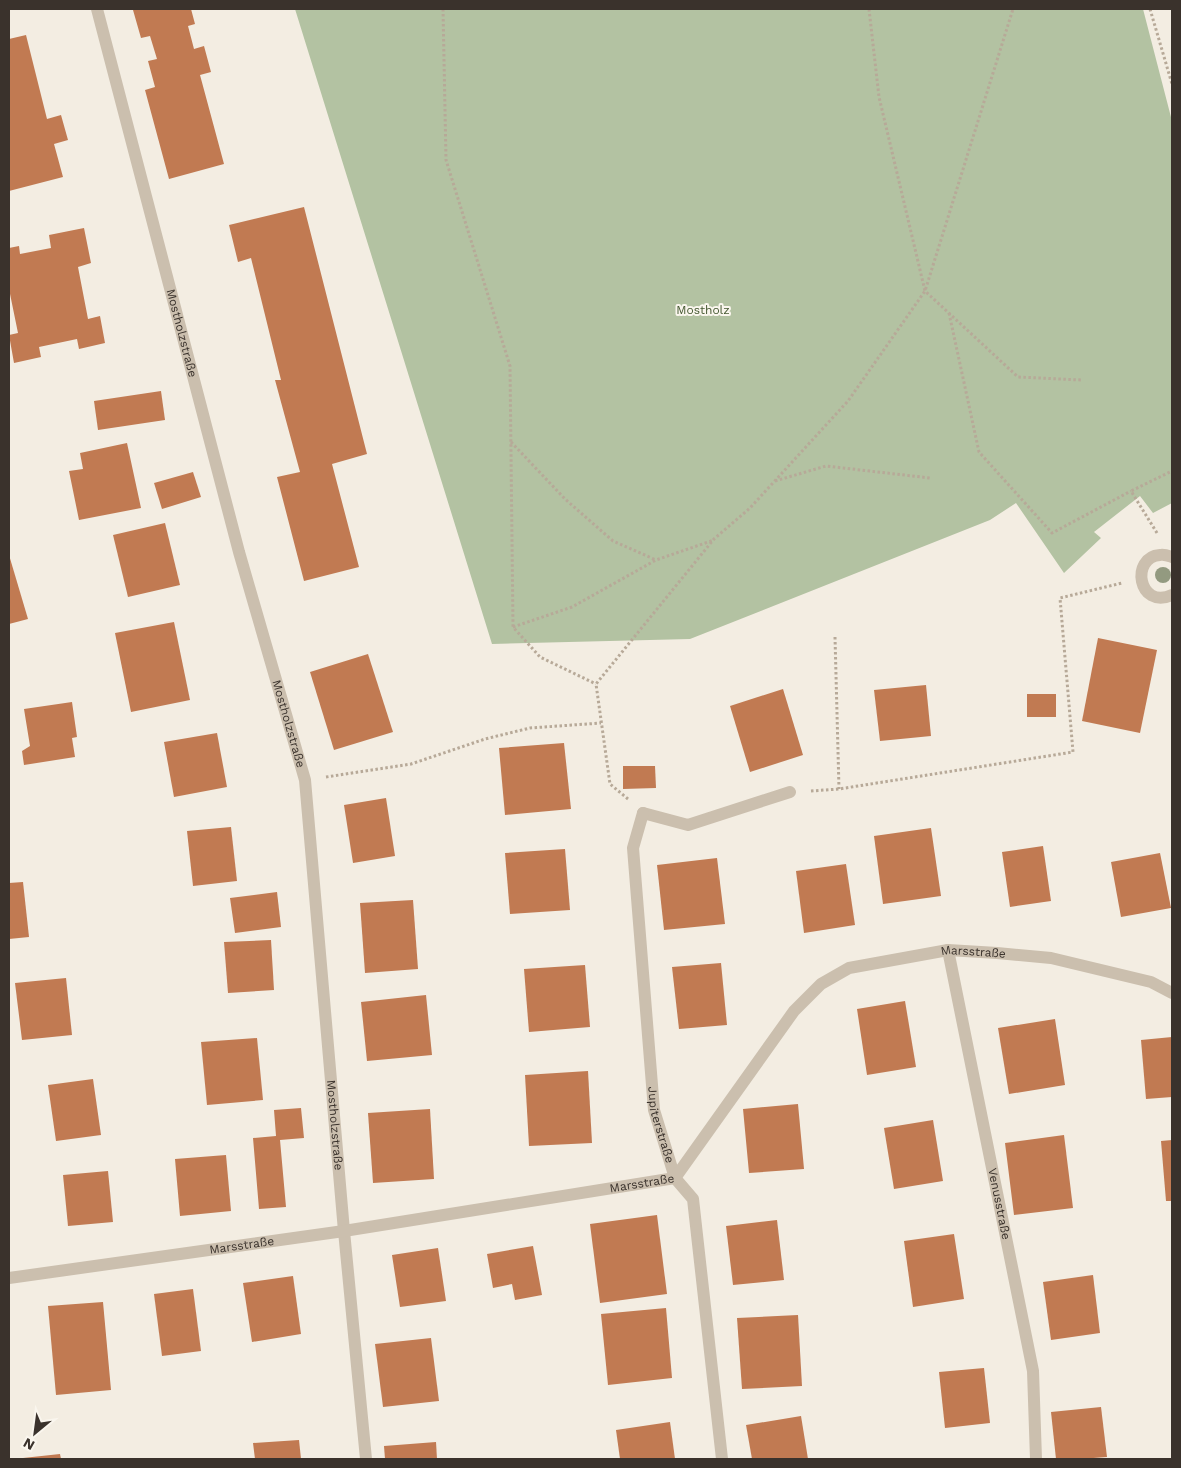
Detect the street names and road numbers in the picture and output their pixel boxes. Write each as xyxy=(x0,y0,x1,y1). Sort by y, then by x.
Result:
street label: Mostholzstraße xyxy=(164,287,200,379)
street label: Mostholzstraße xyxy=(269,678,308,769)
street label: Marsstraße xyxy=(940,943,1007,961)
street label: Mostholzstraße xyxy=(324,1079,346,1171)
street label: Jupiterstraße xyxy=(645,1086,677,1165)
street label: Venusstraße xyxy=(985,1167,1013,1241)
street label: Marsstraße xyxy=(609,1171,675,1195)
street label: Marsstraße xyxy=(208,1234,275,1257)

